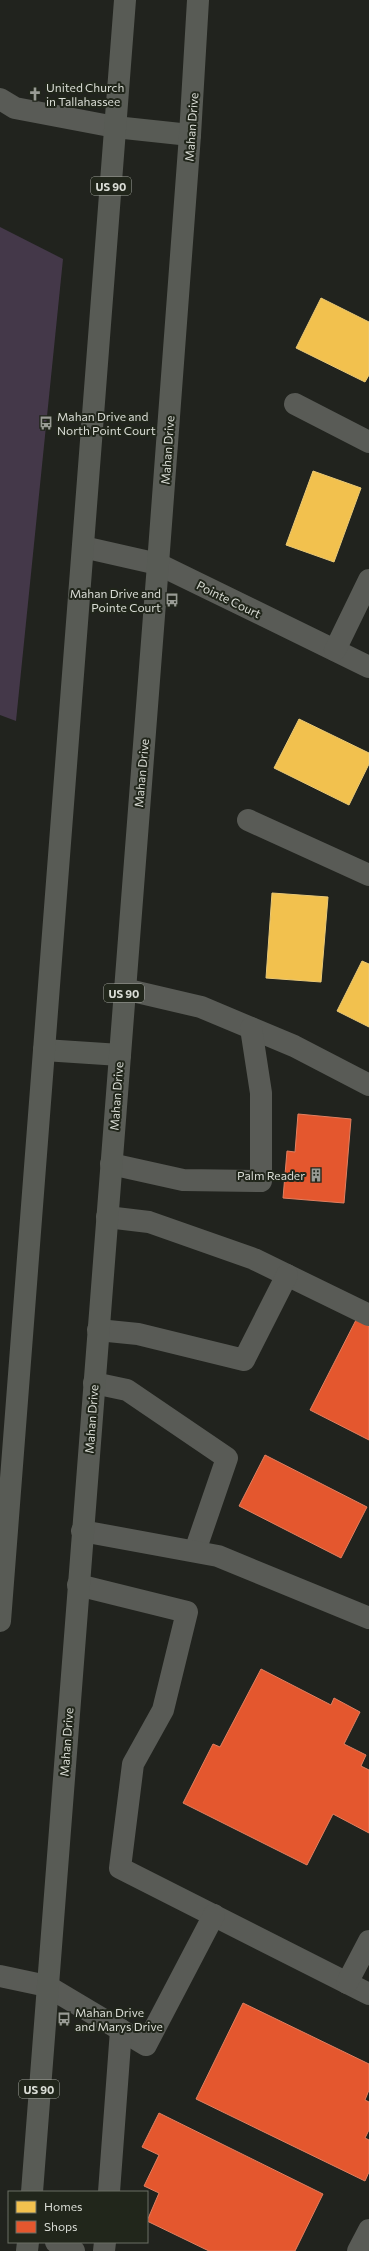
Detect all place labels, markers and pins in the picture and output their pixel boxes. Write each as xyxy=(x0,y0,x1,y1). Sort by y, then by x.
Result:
place label: United Church in Tallahassee xyxy=(46,80,124,108)
church icon: United Church in Tallahassee xyxy=(27,86,43,102)
place label: Mahan Drive and North Point Court xyxy=(57,409,156,437)
bus stop icon: Mahan Drive and North Point Court xyxy=(38,415,54,431)
place label: Mahan Drive and Pointe Court xyxy=(70,586,161,614)
bus stop icon: Mahan Drive and Pointe Court xyxy=(164,592,180,608)
building icon: Palm Reader xyxy=(308,1167,324,1183)
place label: Palm Reader xyxy=(237,1168,305,1182)
place label: Mahan Drive and Marys Drive xyxy=(75,2005,163,2033)
bus stop icon: Mahan Drive and Marys Drive xyxy=(56,2011,72,2027)

